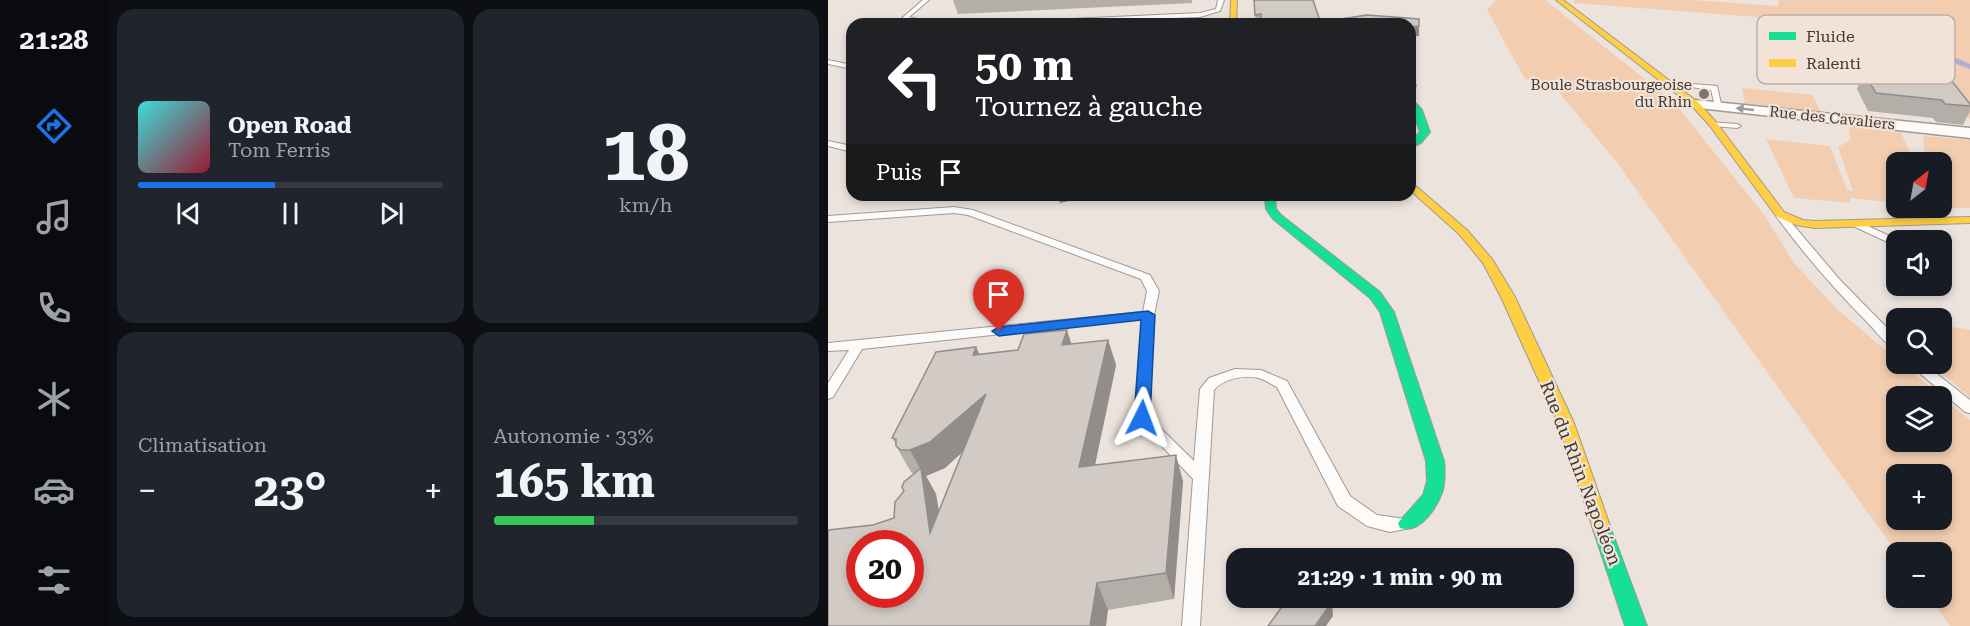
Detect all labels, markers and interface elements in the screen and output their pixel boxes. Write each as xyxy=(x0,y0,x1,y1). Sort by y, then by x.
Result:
legend xyxy=(1757,15,1955,84)
text: 21:28 xyxy=(20,24,88,56)
text: Fluide xyxy=(1806,27,1855,46)
text: 50 m xyxy=(975,41,1073,90)
icon: left xyxy=(876,42,954,120)
text: Ralenti xyxy=(1806,54,1861,73)
place label: Boule Strasbourgeoise du Rhin xyxy=(1531,76,1692,111)
marker: Boule Strasbourgeoise du Rhin xyxy=(1697,87,1711,101)
text: Tournez à gauche xyxy=(975,91,1203,123)
street label: Rue des Cavaliers xyxy=(1768,102,1896,134)
one-way arrow xyxy=(1735,104,1754,114)
icon: directions xyxy=(33,105,75,147)
text: 18 xyxy=(602,108,689,199)
text: Open Road xyxy=(228,113,351,138)
text: Tom Ferris xyxy=(228,138,330,162)
north arrow xyxy=(1886,152,1952,218)
map controls xyxy=(1886,152,1952,608)
icon: arrive xyxy=(934,156,967,189)
text: Puis xyxy=(876,160,922,185)
text: km/h xyxy=(619,193,673,217)
icon: music xyxy=(33,196,75,238)
icon: previous xyxy=(172,197,205,230)
icon: pause xyxy=(274,197,307,230)
icon: next xyxy=(375,197,408,230)
button: sound xyxy=(1886,230,1952,296)
pin xyxy=(973,269,1024,331)
icon: arrive xyxy=(982,278,1015,311)
icon: phone xyxy=(33,287,75,329)
button: search xyxy=(1886,308,1952,374)
icon: climate xyxy=(33,378,75,420)
street label: Rue du Rhin Napoléon xyxy=(1536,378,1626,569)
position arrow xyxy=(1110,386,1174,450)
button: layers xyxy=(1886,386,1952,452)
text: Autonomie · 33% xyxy=(494,424,653,448)
text: Climatisation xyxy=(138,433,267,457)
text: 165 km xyxy=(494,455,655,508)
text: 23° xyxy=(254,464,327,517)
button: + xyxy=(1886,464,1952,530)
icon: car xyxy=(33,469,75,511)
text: − xyxy=(138,471,156,510)
text: + xyxy=(424,471,443,510)
speed limit sign: 20 xyxy=(846,530,924,608)
button: − xyxy=(1886,542,1952,608)
icon: filters xyxy=(33,559,75,601)
text: 21:29 · 1 min · 90 m xyxy=(1298,565,1502,590)

